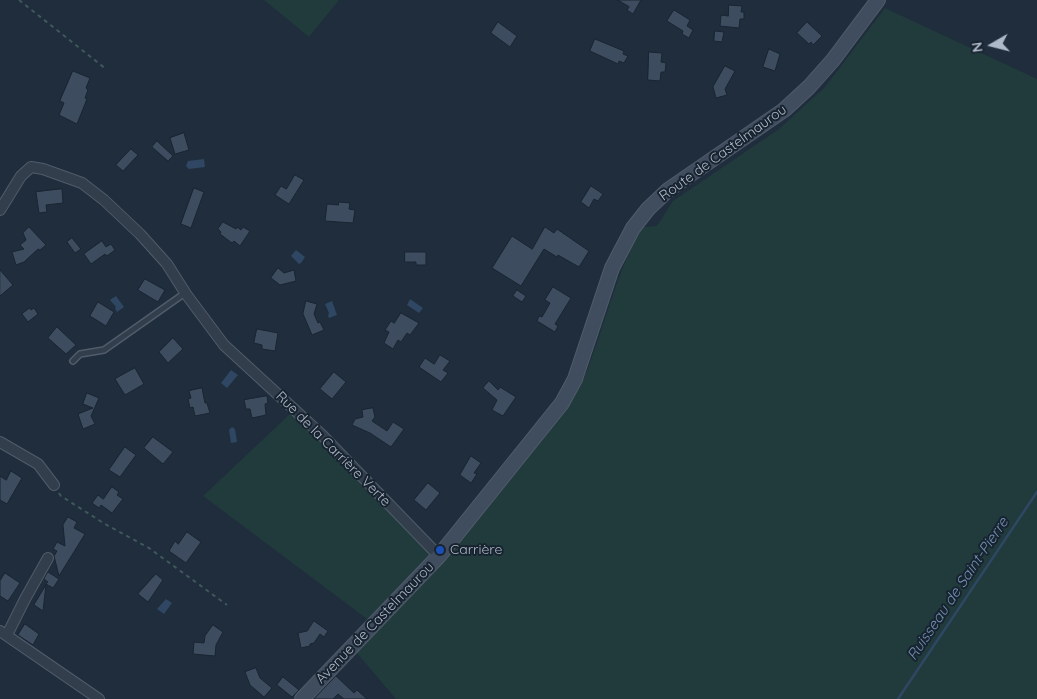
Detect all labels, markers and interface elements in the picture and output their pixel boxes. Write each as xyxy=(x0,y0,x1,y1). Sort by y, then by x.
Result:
north arrow xyxy=(967,20,1017,70)
text: N xyxy=(968,41,987,53)
street label: Route de Castelmaurou xyxy=(656,101,790,205)
street label: Rue de la Carrière Verte xyxy=(272,388,394,510)
water label: Ruisseau de Saint-Pierre xyxy=(904,514,1012,664)
place label: Carrière xyxy=(450,542,502,558)
marker: Carrière xyxy=(434,544,446,556)
street label: Avenue de Castelmaurou xyxy=(313,559,437,687)

